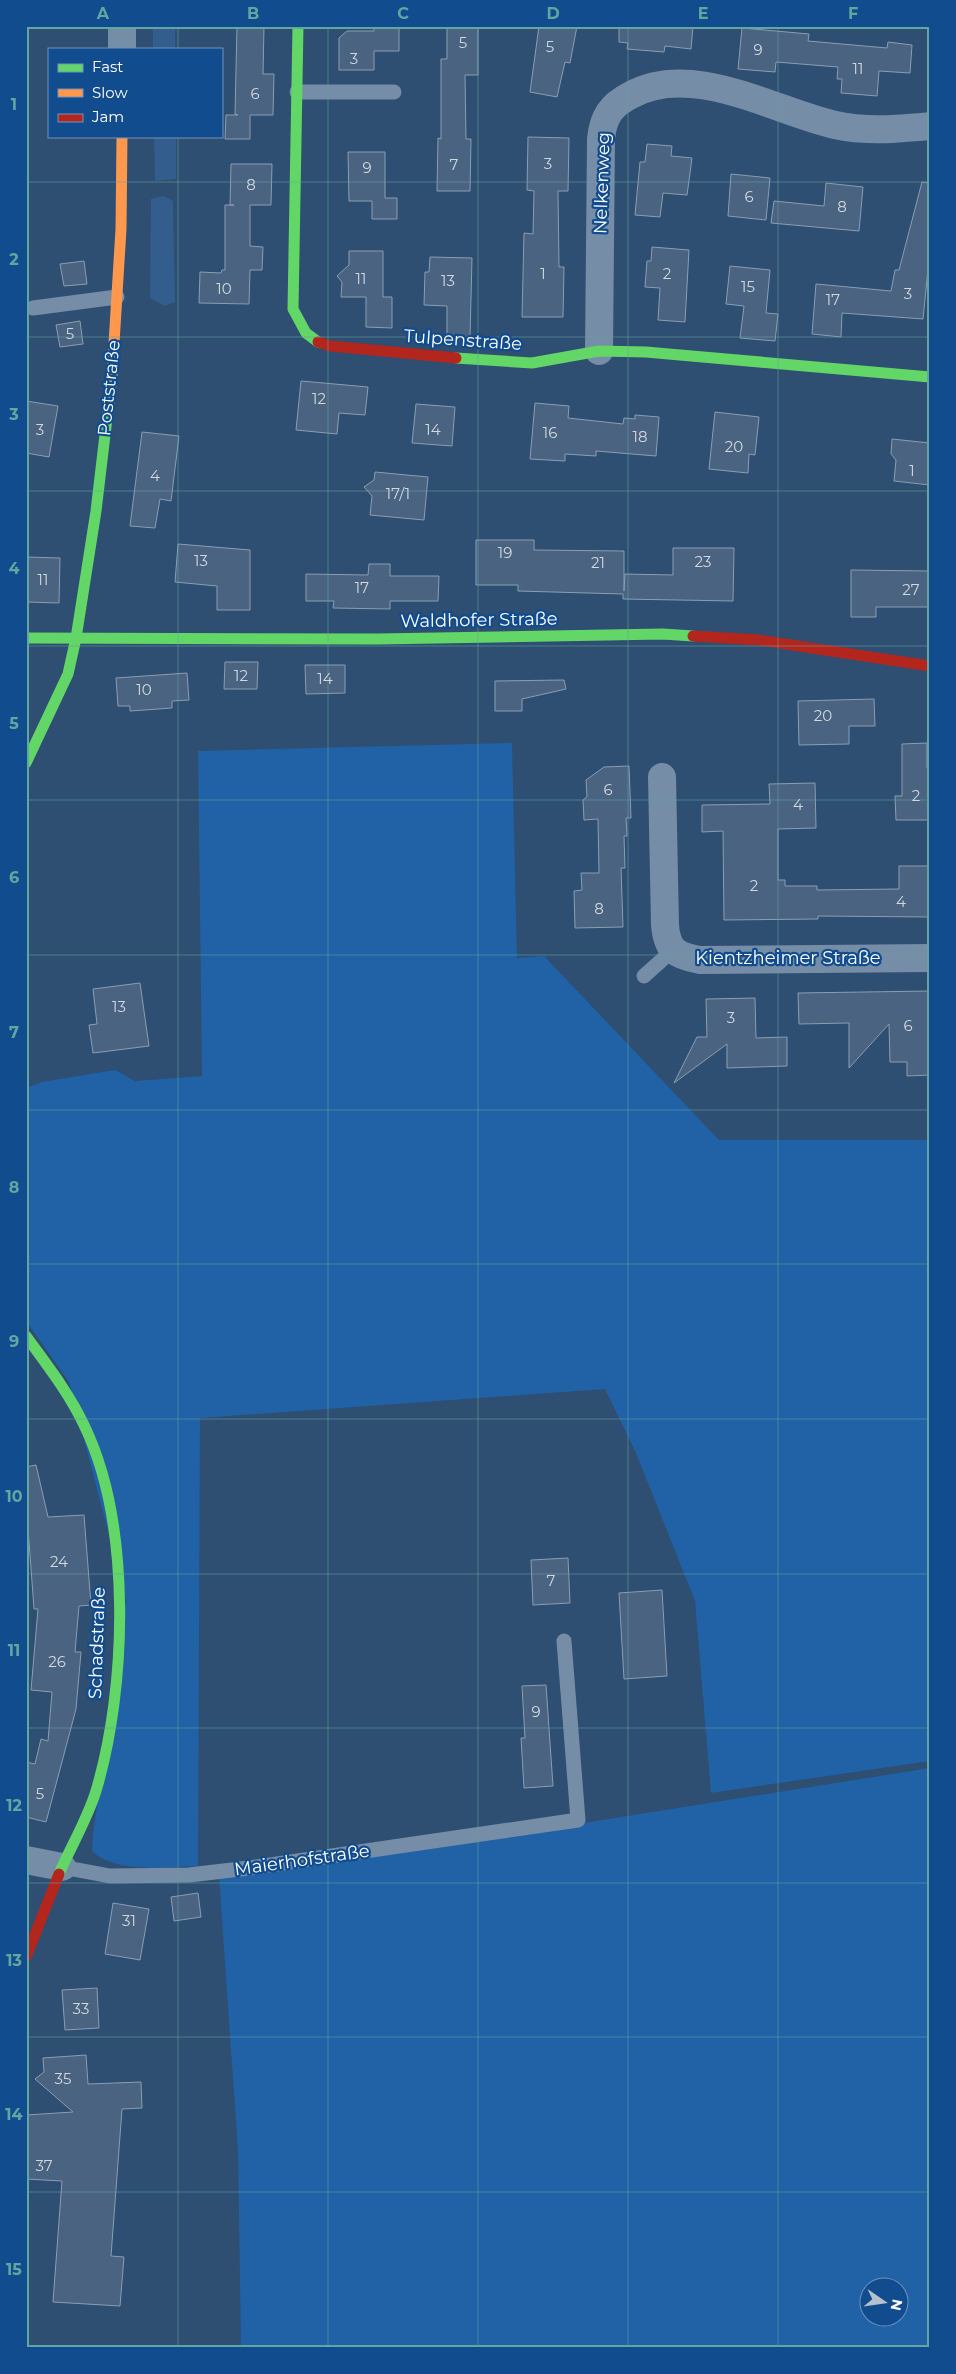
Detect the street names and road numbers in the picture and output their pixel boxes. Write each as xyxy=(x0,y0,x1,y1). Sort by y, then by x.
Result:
street label: Nelkenweg xyxy=(589,131,615,235)
street label: Tulpenstraße xyxy=(403,325,523,355)
street label: Poststraße xyxy=(93,339,125,437)
street label: Waldhofer Straße xyxy=(400,608,558,632)
street label: Kientzheimer Straße xyxy=(695,947,881,969)
street label: Schadstraße xyxy=(84,1586,110,1699)
street label: Maierhofstraße xyxy=(233,1840,371,1880)

